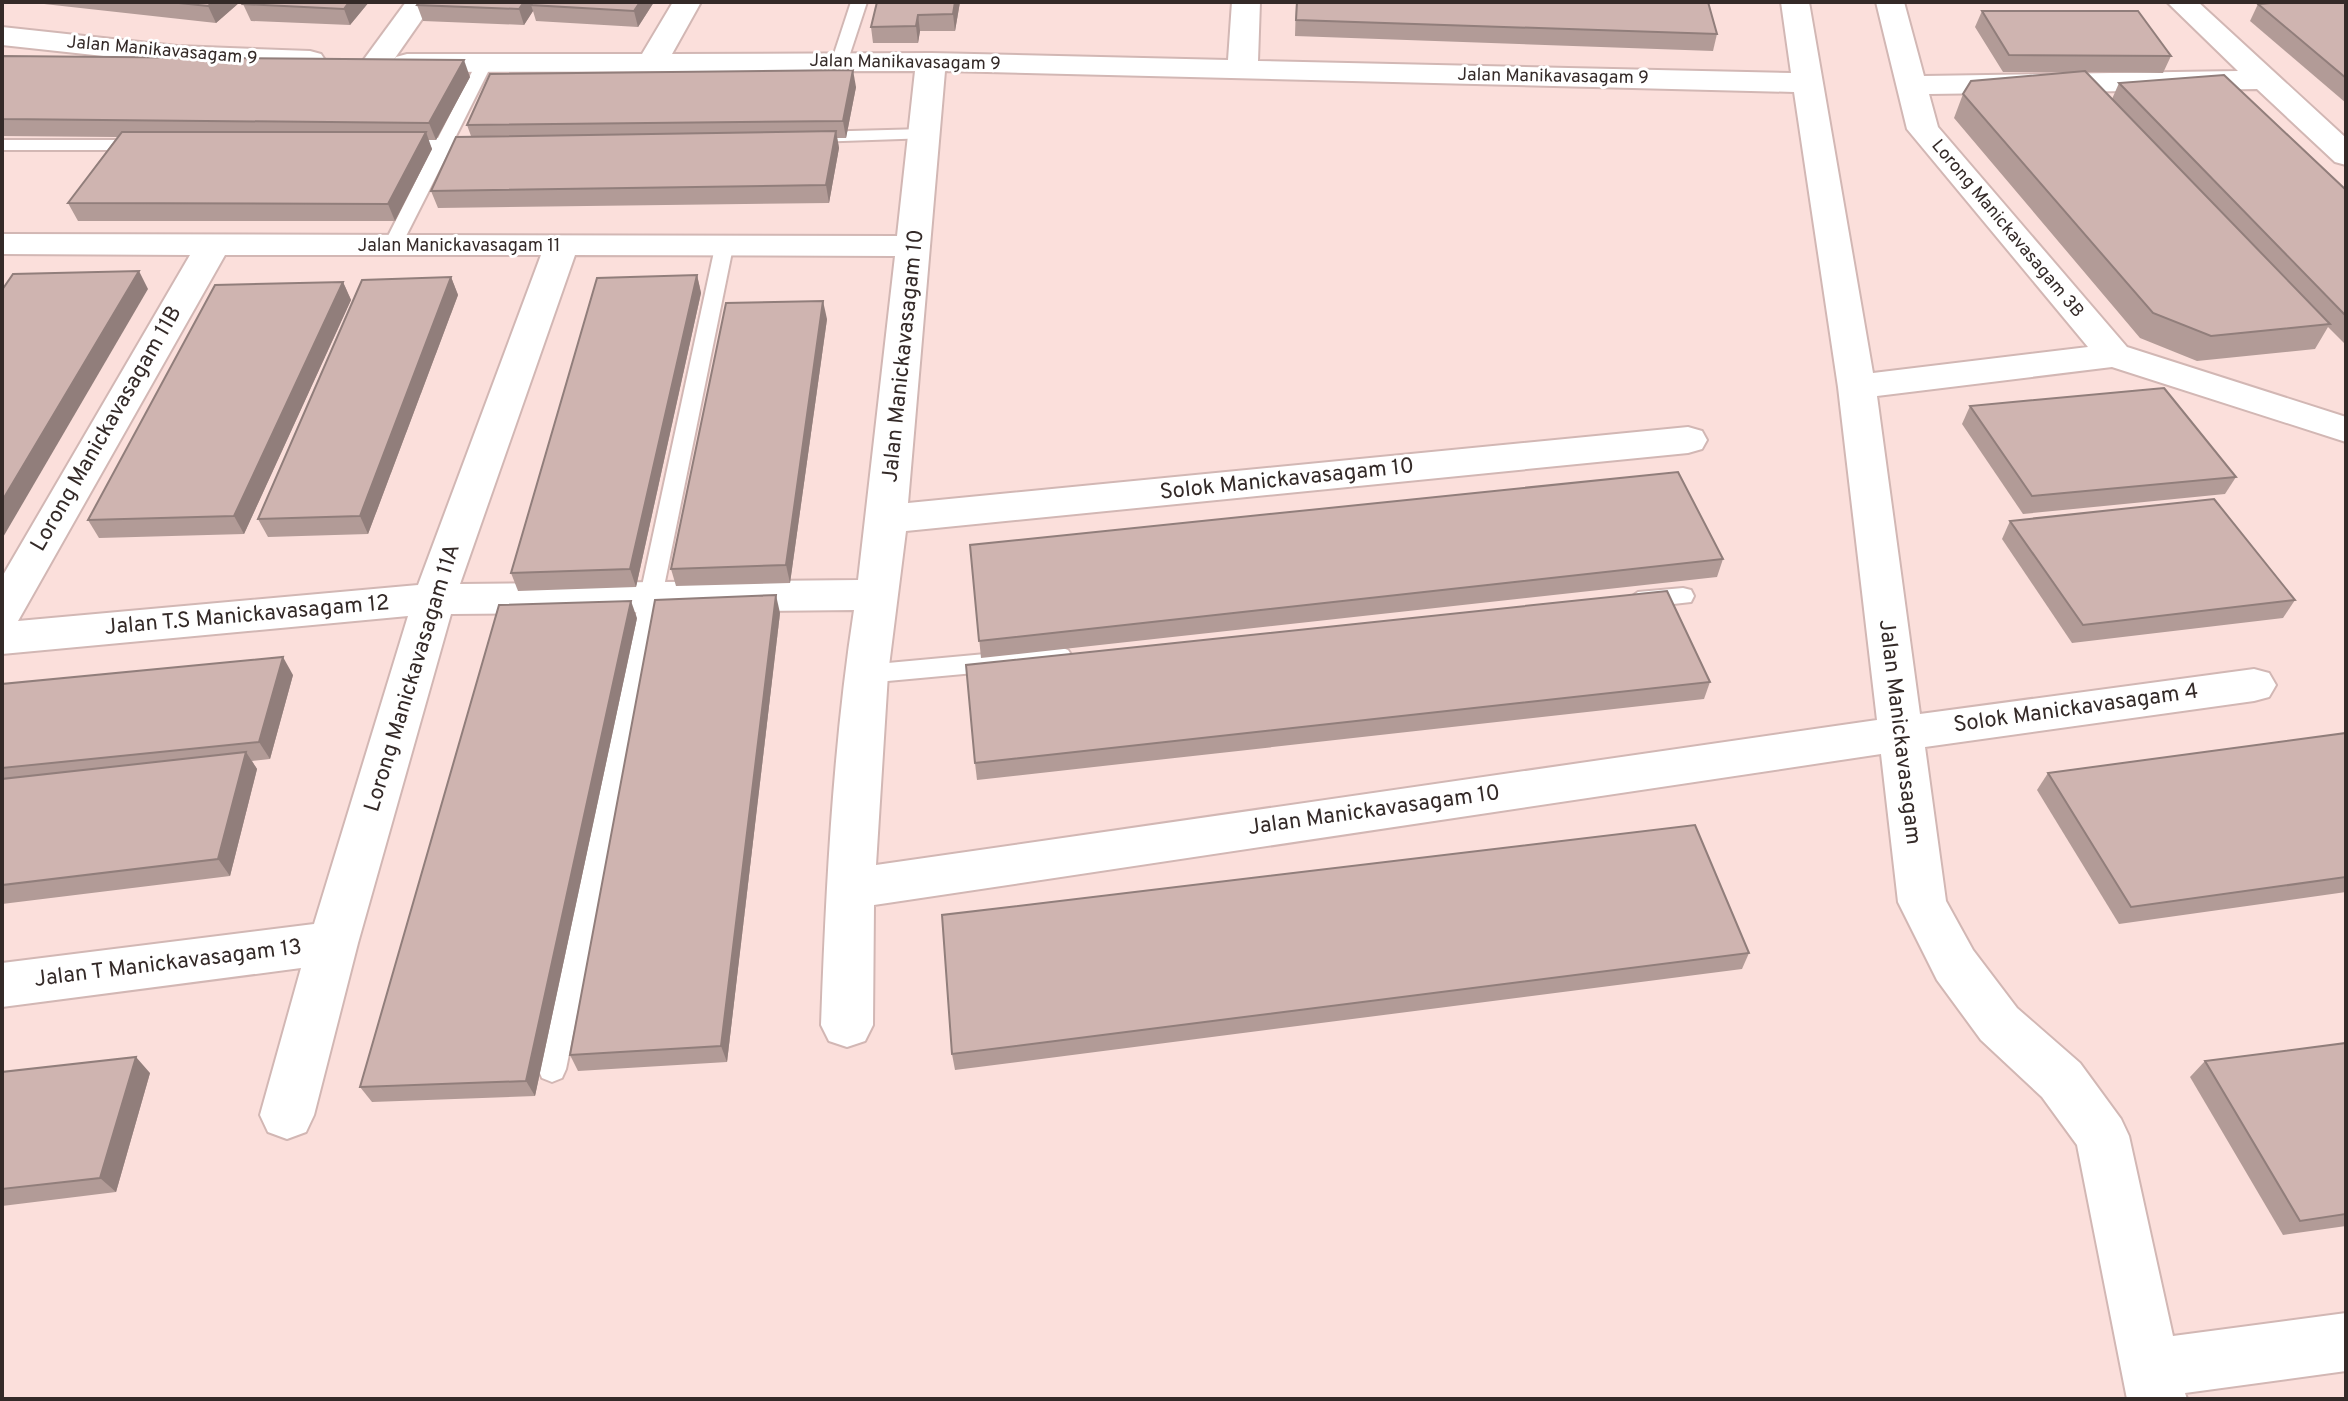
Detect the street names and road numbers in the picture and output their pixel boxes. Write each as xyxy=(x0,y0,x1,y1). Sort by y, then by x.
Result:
street label: Jalan Manikavasagam 9 xyxy=(66,31,258,71)
street label: Jalan Manikavasagam 9 xyxy=(809,50,1001,76)
street label: Jalan Manikavasagam 9 xyxy=(1457,64,1649,90)
street label: Lorong Manickavasagam 3B xyxy=(1926,135,2088,323)
street label: Jalan Manickavasagam 10 xyxy=(877,228,931,484)
street label: Jalan Manickavasagam 11 xyxy=(357,235,561,258)
street label: Lorong Manickavasagam 11B xyxy=(26,302,188,556)
street label: Solok Manickavasagam 10 xyxy=(1159,453,1415,507)
street label: Lorong Manickavasagam 11A xyxy=(359,541,467,815)
street label: Jalan T.S Manickavasagam 12 xyxy=(103,590,391,642)
street label: Jalan Manickavasagam xyxy=(1872,618,1926,846)
street label: Solok Manickavasagam 4 xyxy=(1952,678,2200,740)
street label: Jalan Manickavasagam 10 xyxy=(1246,780,1502,842)
street label: Jalan T Manickavasagam 13 xyxy=(33,934,303,994)

